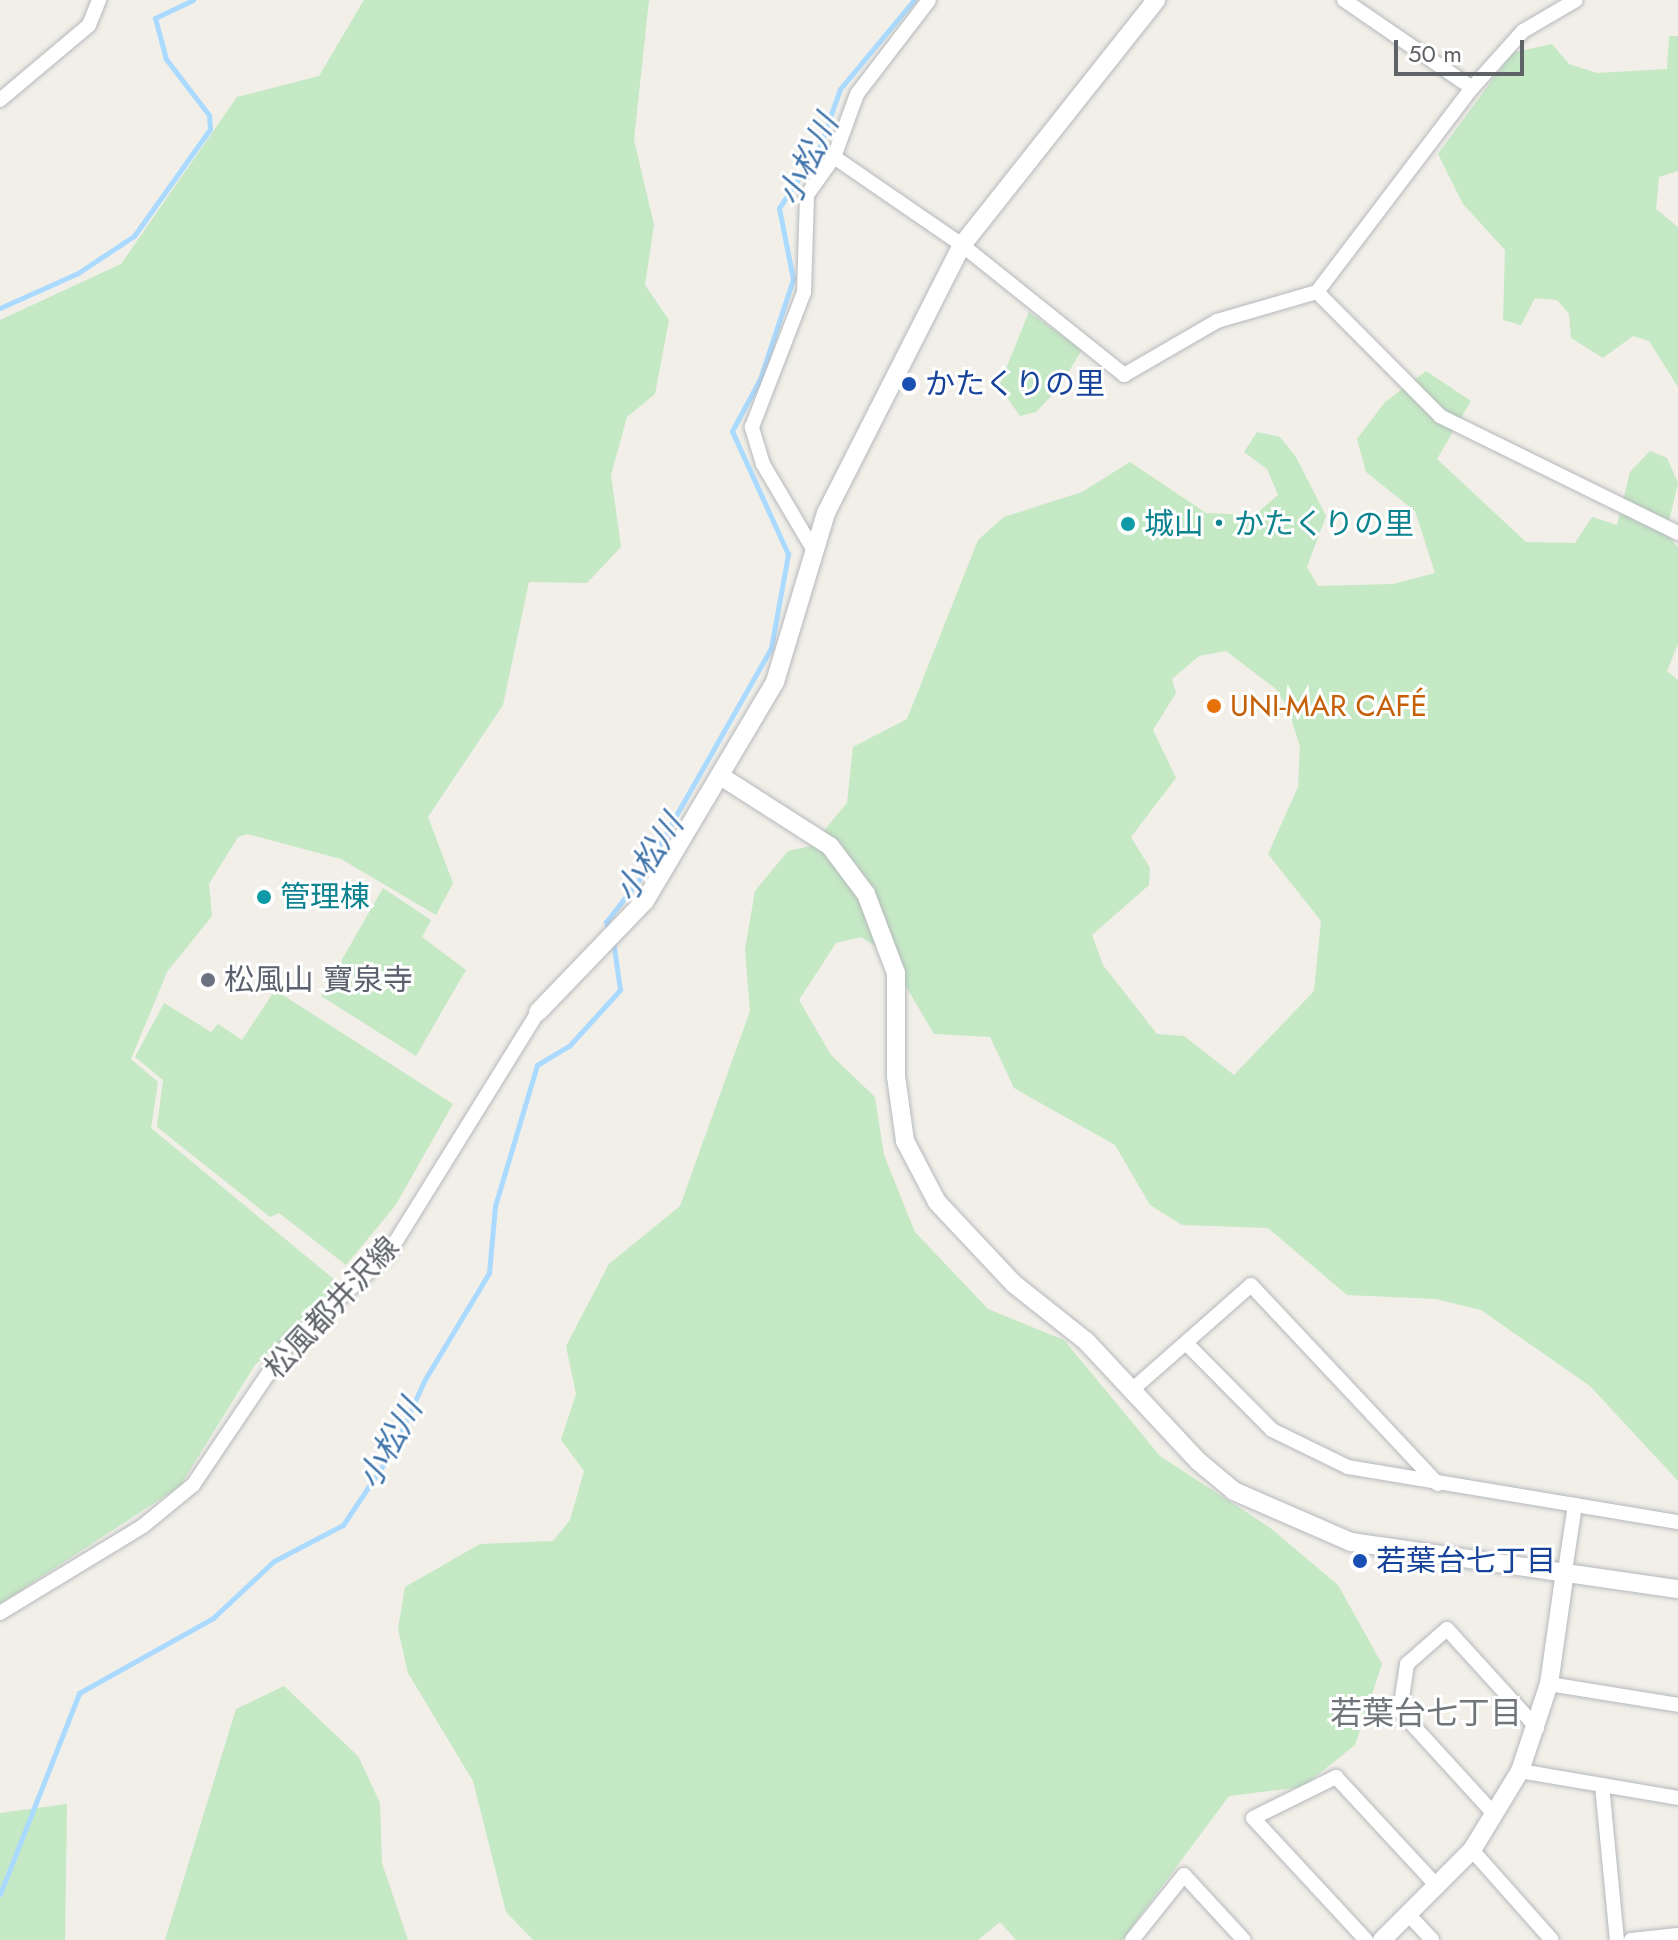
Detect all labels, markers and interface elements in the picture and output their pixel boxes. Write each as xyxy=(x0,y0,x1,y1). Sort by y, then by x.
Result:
scale bar xyxy=(1398,24,1528,74)
text: 50 m xyxy=(1408,36,1462,71)
water label: 小松川 xyxy=(770,108,846,212)
place label: かたくりの里 xyxy=(925,366,1105,402)
marker: かたくりの里 xyxy=(900,375,918,393)
place label: 城山・かたくりの里 xyxy=(1144,506,1414,542)
marker: 城山・かたくりの里 xyxy=(1119,515,1137,533)
place label: UNI-MAR CAFÉ xyxy=(1230,688,1427,724)
marker: UNI-MAR CAFÉ xyxy=(1205,697,1223,715)
water label: 小松川 xyxy=(607,807,691,909)
place label: 管理棟 xyxy=(280,879,370,915)
marker: 管理棟 xyxy=(255,888,273,906)
place label: 松風山 寶泉寺 xyxy=(224,962,413,998)
marker: 松風山 寶泉寺 xyxy=(199,971,217,989)
street label: 松風都井沢線 xyxy=(257,1230,407,1386)
water label: 小松川 xyxy=(350,1393,430,1495)
place label: 若葉台七丁目 xyxy=(1376,1543,1556,1579)
marker: 若葉台七丁目 xyxy=(1351,1552,1369,1570)
district label: 若葉台七丁目 xyxy=(1330,1694,1522,1732)

